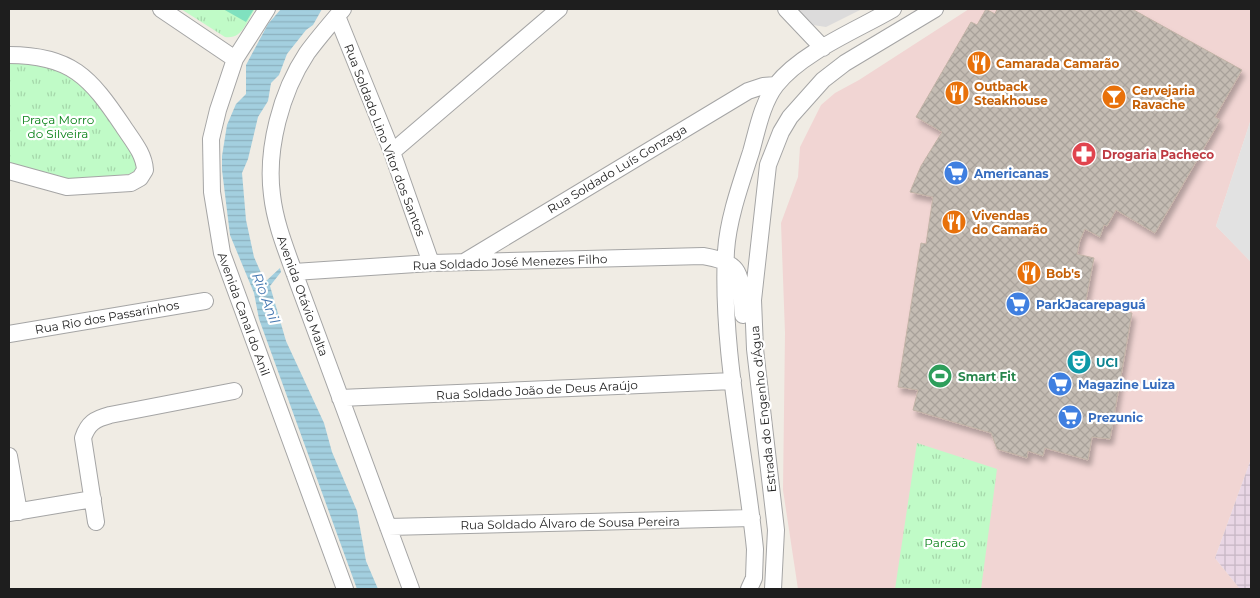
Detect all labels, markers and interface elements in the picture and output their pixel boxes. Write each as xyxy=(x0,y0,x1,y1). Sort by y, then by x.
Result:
street label: Rua Soldado Lino Vitor dos Santos xyxy=(341,42,429,238)
restaurant icon: Camarada Camarão xyxy=(966,50,992,76)
place label: Camarada Camarão xyxy=(996,56,1119,71)
place label: Outback Steakhouse xyxy=(974,79,1048,108)
restaurant icon: Outback Steakhouse xyxy=(944,80,970,106)
place label: Cervejaria Ravache xyxy=(1132,83,1195,112)
bar icon: Cervejaria Ravache xyxy=(1101,84,1127,110)
park label: Praça Morro do Silveira xyxy=(22,112,94,141)
street label: Rua Soldado Luís Gonzaga xyxy=(545,121,689,217)
pharmacy icon: Drogaria Pacheco xyxy=(1071,141,1097,167)
place label: Drogaria Pacheco xyxy=(1102,147,1214,162)
supermarket icon: Americanas xyxy=(943,160,969,186)
place label: Americanas xyxy=(973,166,1049,181)
place label: Vivendas do Camarão xyxy=(971,208,1048,237)
restaurant icon: Vivendas do Camarão xyxy=(941,209,967,235)
street label: Avenida Otávio Malta xyxy=(274,234,332,358)
street label: Avenida Canal do Anil xyxy=(215,250,273,378)
street label: Rua Soldado José Menezes Filho xyxy=(412,251,608,273)
restaurant icon: Bob's xyxy=(1016,260,1042,286)
place label: Bob's xyxy=(1046,266,1081,281)
water label: Rio Anil xyxy=(248,270,284,326)
supermarket icon: ParkJacarepaguá xyxy=(1005,291,1031,317)
street label: Rua Rio dos Passarinhos xyxy=(34,297,180,337)
place label: ParkJacarepaguá xyxy=(1036,297,1146,312)
street label: Estrada do Engenho d'Água xyxy=(747,325,779,493)
theatre icon: UCI xyxy=(1066,349,1092,375)
place label: UCI xyxy=(1096,355,1118,370)
sports icon: Smart Fit xyxy=(927,363,953,389)
place label: Smart Fit xyxy=(958,369,1017,384)
supermarket icon: Magazine Luiza xyxy=(1047,371,1073,397)
street label: Rua Soldado João de Deus Araújo xyxy=(436,377,638,403)
place label: Magazine Luiza xyxy=(1078,377,1175,392)
supermarket icon: Prezunic xyxy=(1057,404,1083,430)
place label: Prezunic xyxy=(1088,410,1143,425)
street label: Rua Soldado Álvaro de Sousa Pereira xyxy=(460,514,680,532)
park label: Parcão xyxy=(924,535,966,550)

